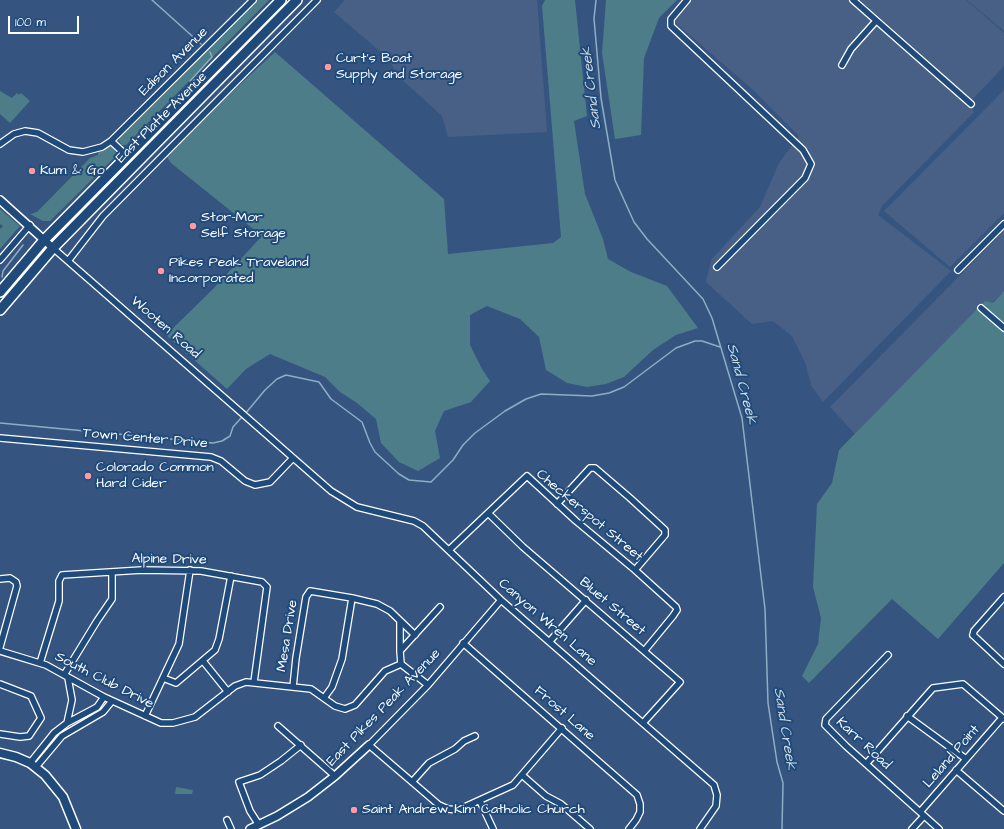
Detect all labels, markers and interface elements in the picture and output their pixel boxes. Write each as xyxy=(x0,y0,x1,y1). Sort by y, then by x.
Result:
scale bar xyxy=(10,8,81,34)
text: 100 m xyxy=(15,14,46,31)
street label: Edison Avenue xyxy=(136,24,212,100)
water label: Sand Creek xyxy=(578,46,606,130)
place label: Curt's Boat Supply and Storage xyxy=(336,51,462,84)
marker: Curt's Boat Supply and Storage xyxy=(323,62,333,72)
street label: East Platte Avenue xyxy=(113,69,211,167)
place label: Kum & Go xyxy=(40,163,105,179)
marker: Kum & Go xyxy=(27,166,37,176)
place label: Stor-Mor Self Storage xyxy=(201,210,286,242)
marker: Stor-Mor Self Storage xyxy=(188,221,198,231)
place label: Pikes Peak Traveland Incorporated xyxy=(169,255,309,288)
marker: Pikes Peak Traveland Incorporated xyxy=(156,266,166,276)
street label: Wooten Road xyxy=(127,293,203,363)
water label: Sand Creek xyxy=(722,342,760,426)
street label: Town Center Drive xyxy=(82,425,208,453)
place label: Colorado Common Hard Cider xyxy=(96,460,214,492)
street label: Checkerspot Street xyxy=(532,466,646,566)
marker: Colorado Common Hard Cider xyxy=(83,471,93,481)
street label: Alpine Drive xyxy=(131,551,207,569)
street label: Bluet Street xyxy=(575,574,649,640)
street label: Canyon Wren Lane xyxy=(494,576,600,670)
street label: Mesa Drive xyxy=(274,599,302,673)
street label: East Pikes Peak Avenue xyxy=(323,646,445,770)
street label: South Club Drive xyxy=(52,649,156,713)
street label: Frost Lane xyxy=(530,683,598,745)
water label: Sand Creek xyxy=(769,687,799,771)
street label: Karr Road xyxy=(832,714,894,774)
street label: Leland Point xyxy=(920,722,984,792)
place label: Saint Andrew Kim Catholic Church xyxy=(362,802,585,818)
marker: Saint Andrew Kim Catholic Church xyxy=(349,805,359,815)

